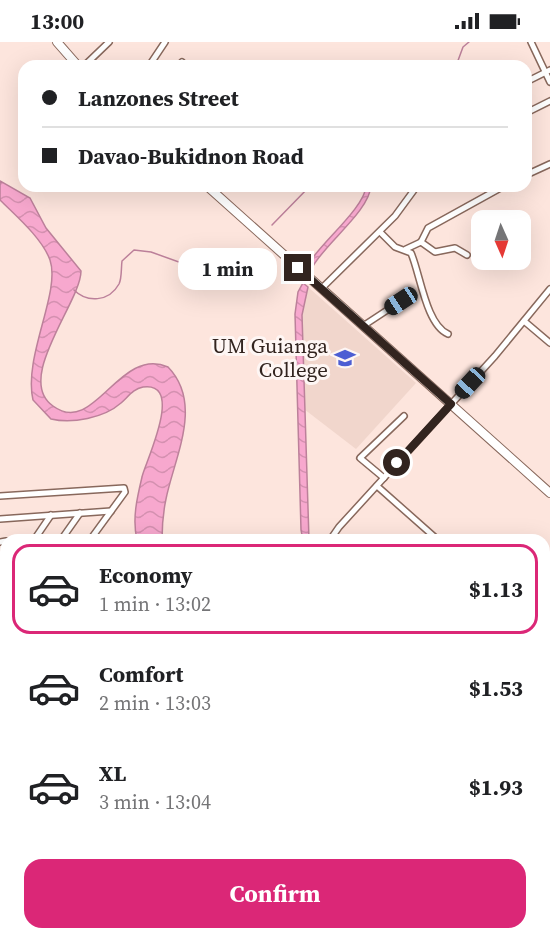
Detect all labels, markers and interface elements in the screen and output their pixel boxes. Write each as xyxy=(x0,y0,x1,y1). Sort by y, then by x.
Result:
text: 13:00 xyxy=(30,6,84,36)
text: Lanzones Street xyxy=(78,83,239,113)
text: Davao-Bukidnon Road xyxy=(78,141,304,171)
north arrow xyxy=(471,210,531,270)
map controls xyxy=(471,210,531,270)
callout: 1 min xyxy=(178,247,277,289)
route end xyxy=(284,254,311,281)
text: 1 min xyxy=(202,255,253,283)
car xyxy=(381,284,421,318)
place label: UM Guianga College xyxy=(212,331,328,384)
school or university icon: UM Guianga College xyxy=(333,346,357,370)
car xyxy=(451,364,489,402)
route start xyxy=(383,449,410,476)
text: Economy xyxy=(99,560,193,590)
icon: car xyxy=(27,562,81,616)
text: $1.13 xyxy=(469,574,523,604)
text: 1 min · 13:02 xyxy=(99,590,211,618)
text: Comfort xyxy=(99,659,183,689)
icon: car xyxy=(27,661,81,715)
text: $1.53 xyxy=(469,673,523,703)
text: 2 min · 13:03 xyxy=(99,689,211,717)
text: XL xyxy=(99,758,126,788)
icon: car xyxy=(27,760,81,814)
text: $1.93 xyxy=(469,772,523,802)
text: 3 min · 13:04 xyxy=(99,788,211,816)
button: Confirm xyxy=(24,859,526,928)

